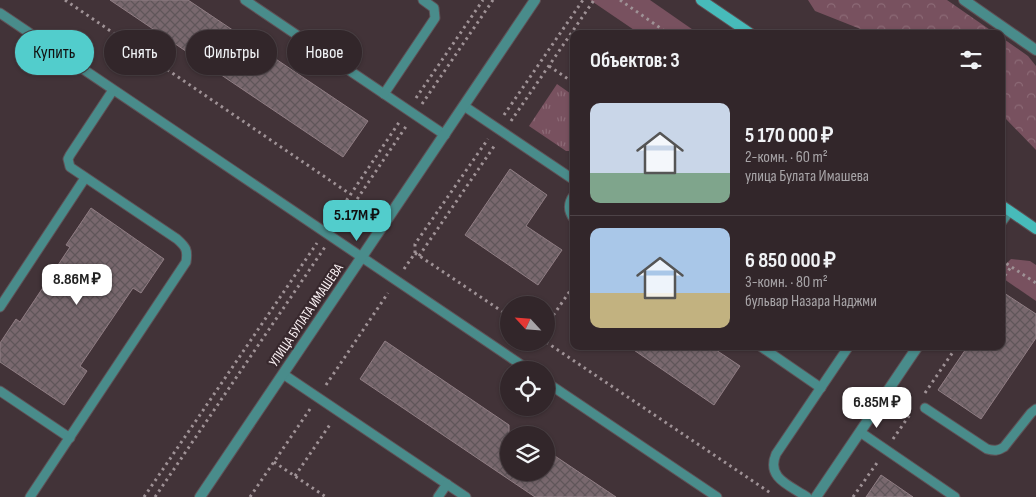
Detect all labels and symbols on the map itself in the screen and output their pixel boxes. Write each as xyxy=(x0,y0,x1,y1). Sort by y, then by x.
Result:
pin: 5.17M ₽ xyxy=(311,200,403,242)
street label: УЛИЦА БУЛАТА ИМАШЕВА xyxy=(265,259,347,370)
pin: 8.86M ₽ xyxy=(31,264,123,306)
north arrow xyxy=(500,296,555,351)
pin: 6.85M ₽ xyxy=(831,386,923,429)

